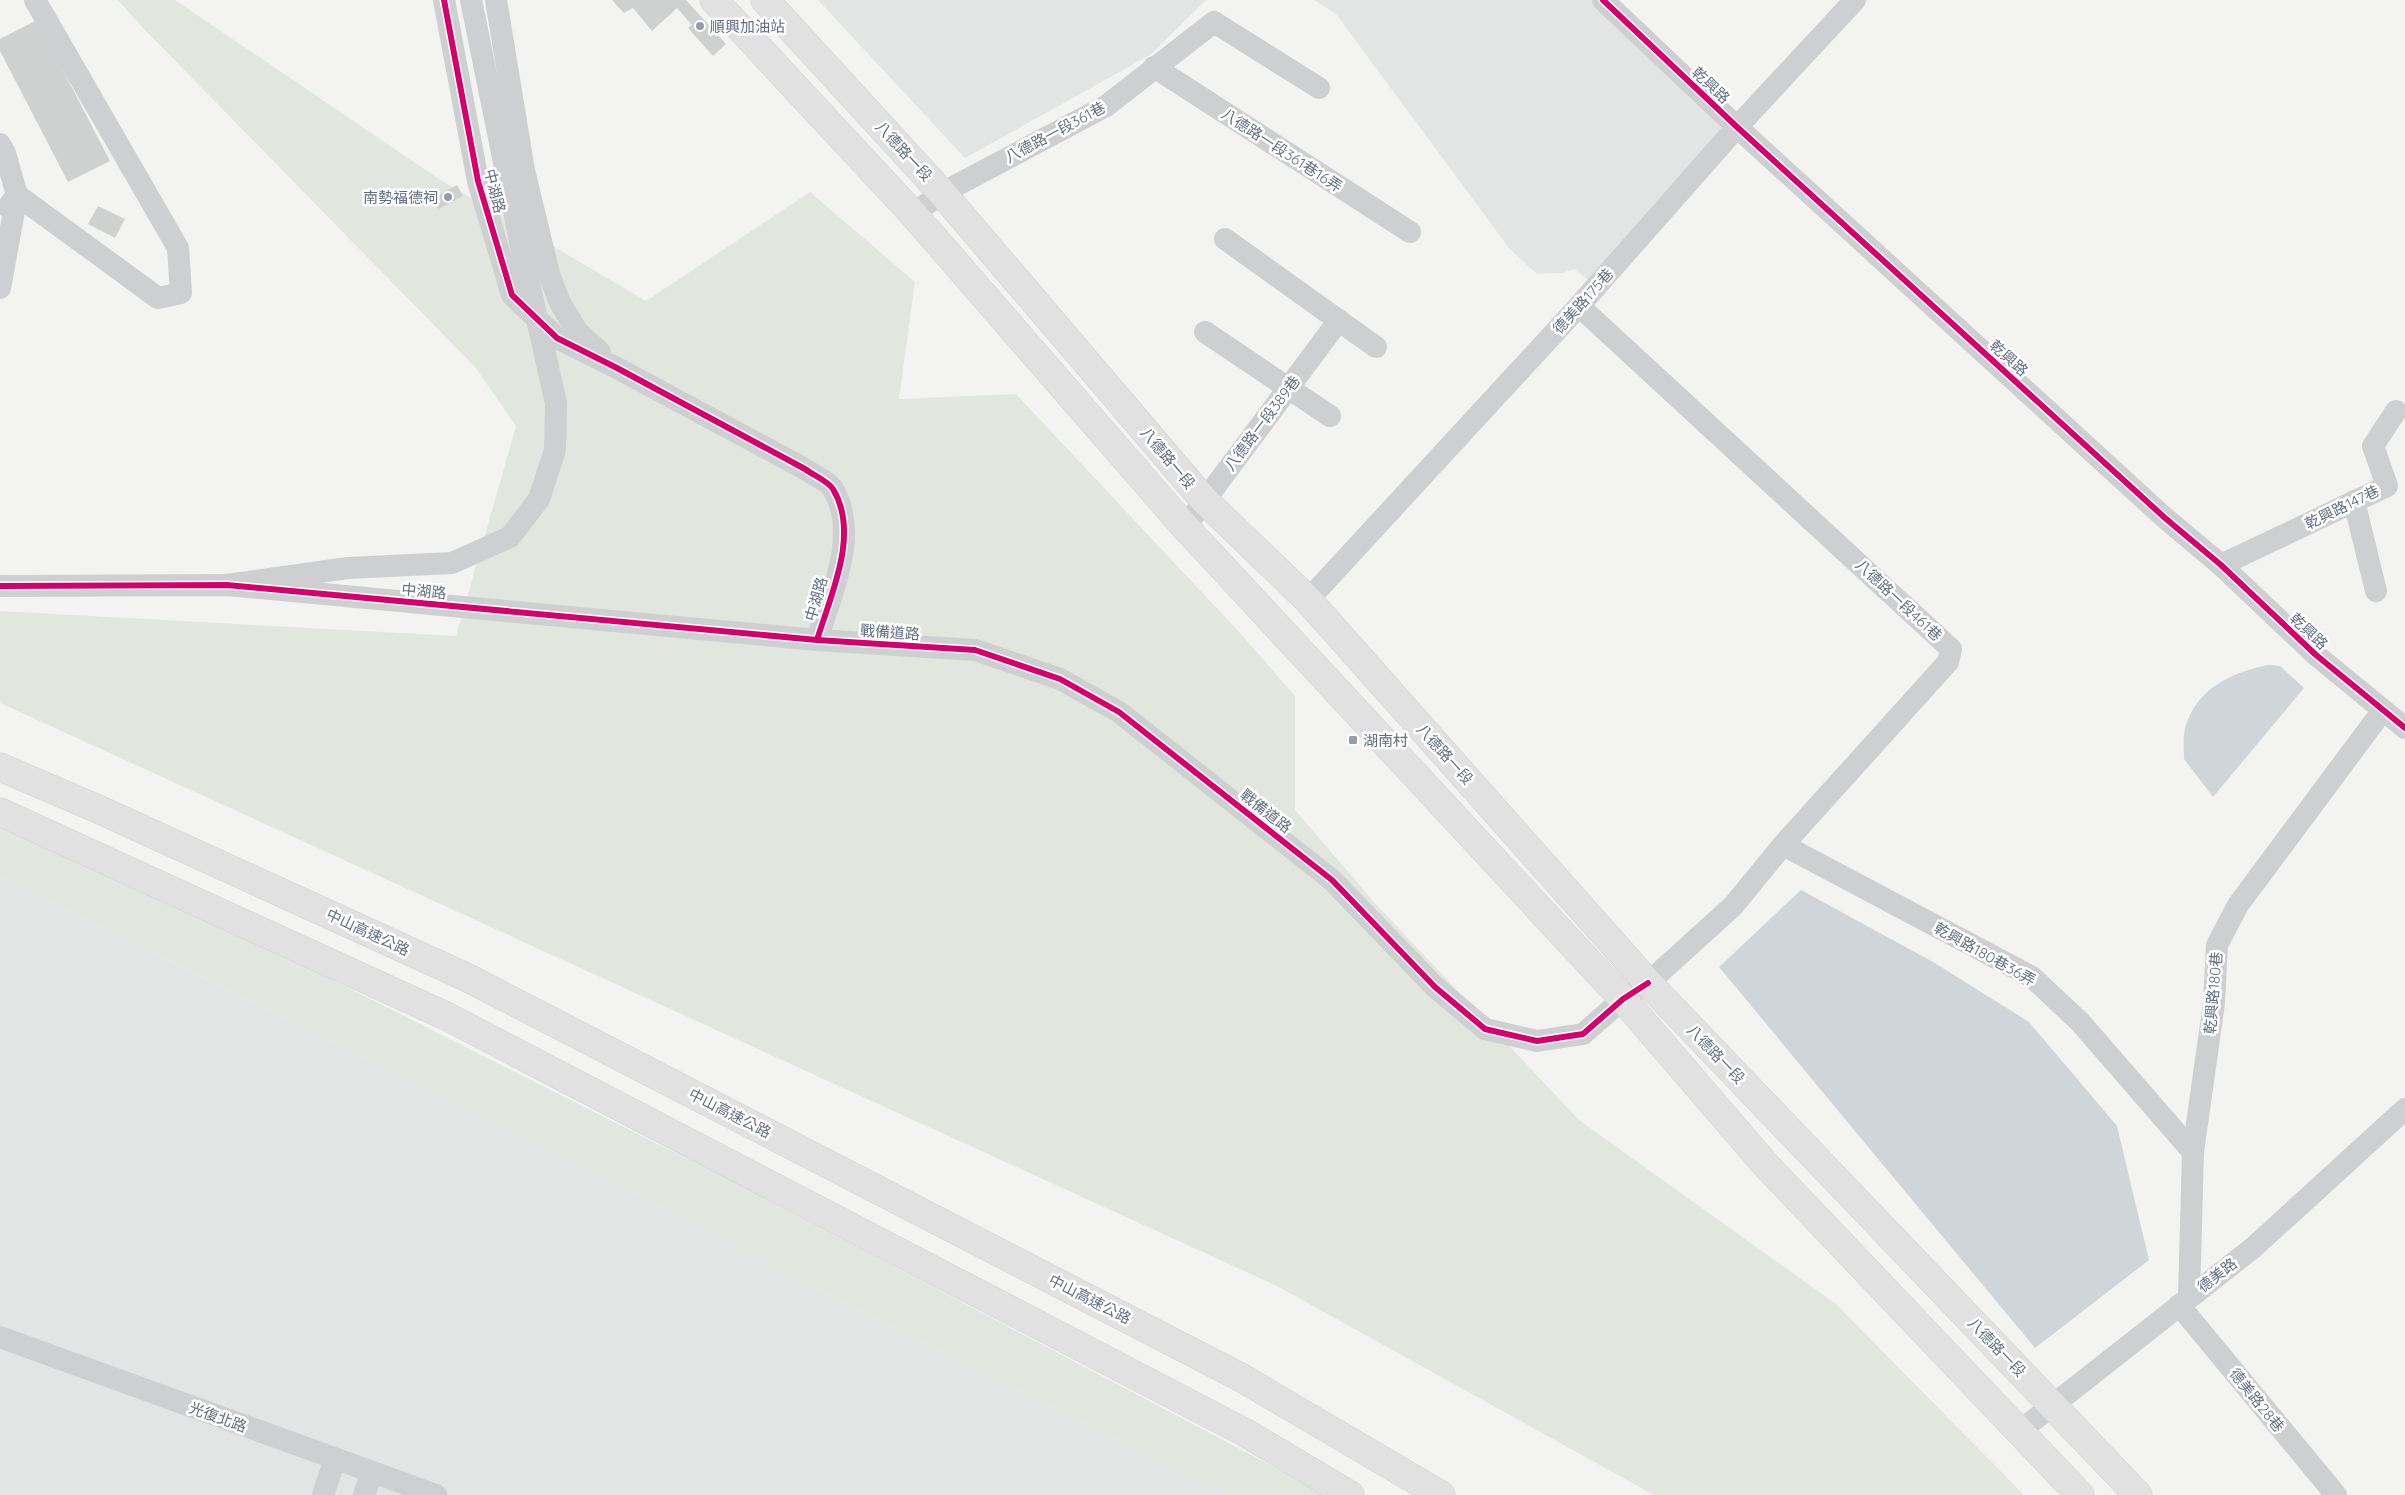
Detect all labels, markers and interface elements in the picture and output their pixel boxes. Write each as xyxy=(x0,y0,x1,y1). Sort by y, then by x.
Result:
place label: 順興加油站 xyxy=(710,17,785,36)
marker: 順興加油站 xyxy=(694,20,706,32)
street label: 乾興路 xyxy=(1688,63,1734,107)
street label: 八德路一段361巷 xyxy=(1001,97,1109,167)
street label: 八德路一段361巷16弄 xyxy=(1218,104,1346,196)
street label: 八德路一段 xyxy=(871,117,937,185)
street label: 中湖路 xyxy=(480,167,510,215)
place label: 南勢福德祠 xyxy=(363,188,438,207)
marker: 南勢福德祠 xyxy=(442,191,454,203)
street label: 德美路175巷 xyxy=(1549,264,1617,338)
street label: 乾興路 xyxy=(1986,336,2032,380)
street label: 八德路一段389巷 xyxy=(1220,372,1304,474)
street label: 八德路一段 xyxy=(1137,423,1199,493)
street label: 乾興路147巷 xyxy=(2302,481,2382,533)
street label: 八德路一段461巷 xyxy=(1852,555,1946,645)
street label: 中湖路 xyxy=(801,575,831,623)
street label: 中湖路 xyxy=(401,580,447,602)
street label: 乾興路 xyxy=(2286,609,2332,653)
street label: 戰備道路 xyxy=(859,620,921,644)
street label: 八德路一段 xyxy=(1413,720,1477,788)
place label: 湖南村 xyxy=(1363,731,1408,750)
marker: 湖南村 xyxy=(1347,734,1359,746)
street label: 戰備道路 xyxy=(1237,785,1295,837)
street label: 中山高速公路 xyxy=(323,904,413,960)
street label: 乾興路180巷36弄 xyxy=(1931,918,2039,990)
street label: 乾興路180巷 xyxy=(2200,951,2226,1035)
street label: 八德路一段 xyxy=(1683,1020,1749,1088)
street label: 中山高速公路 xyxy=(686,1084,774,1142)
street label: 德美路 xyxy=(2193,1254,2241,1296)
street label: 中山高速公路 xyxy=(1046,1270,1134,1328)
street label: 八德路一段 xyxy=(1964,1313,2030,1381)
street label: 德美路28巷 xyxy=(2226,1364,2288,1436)
street label: 光復北路 xyxy=(187,1398,249,1436)

